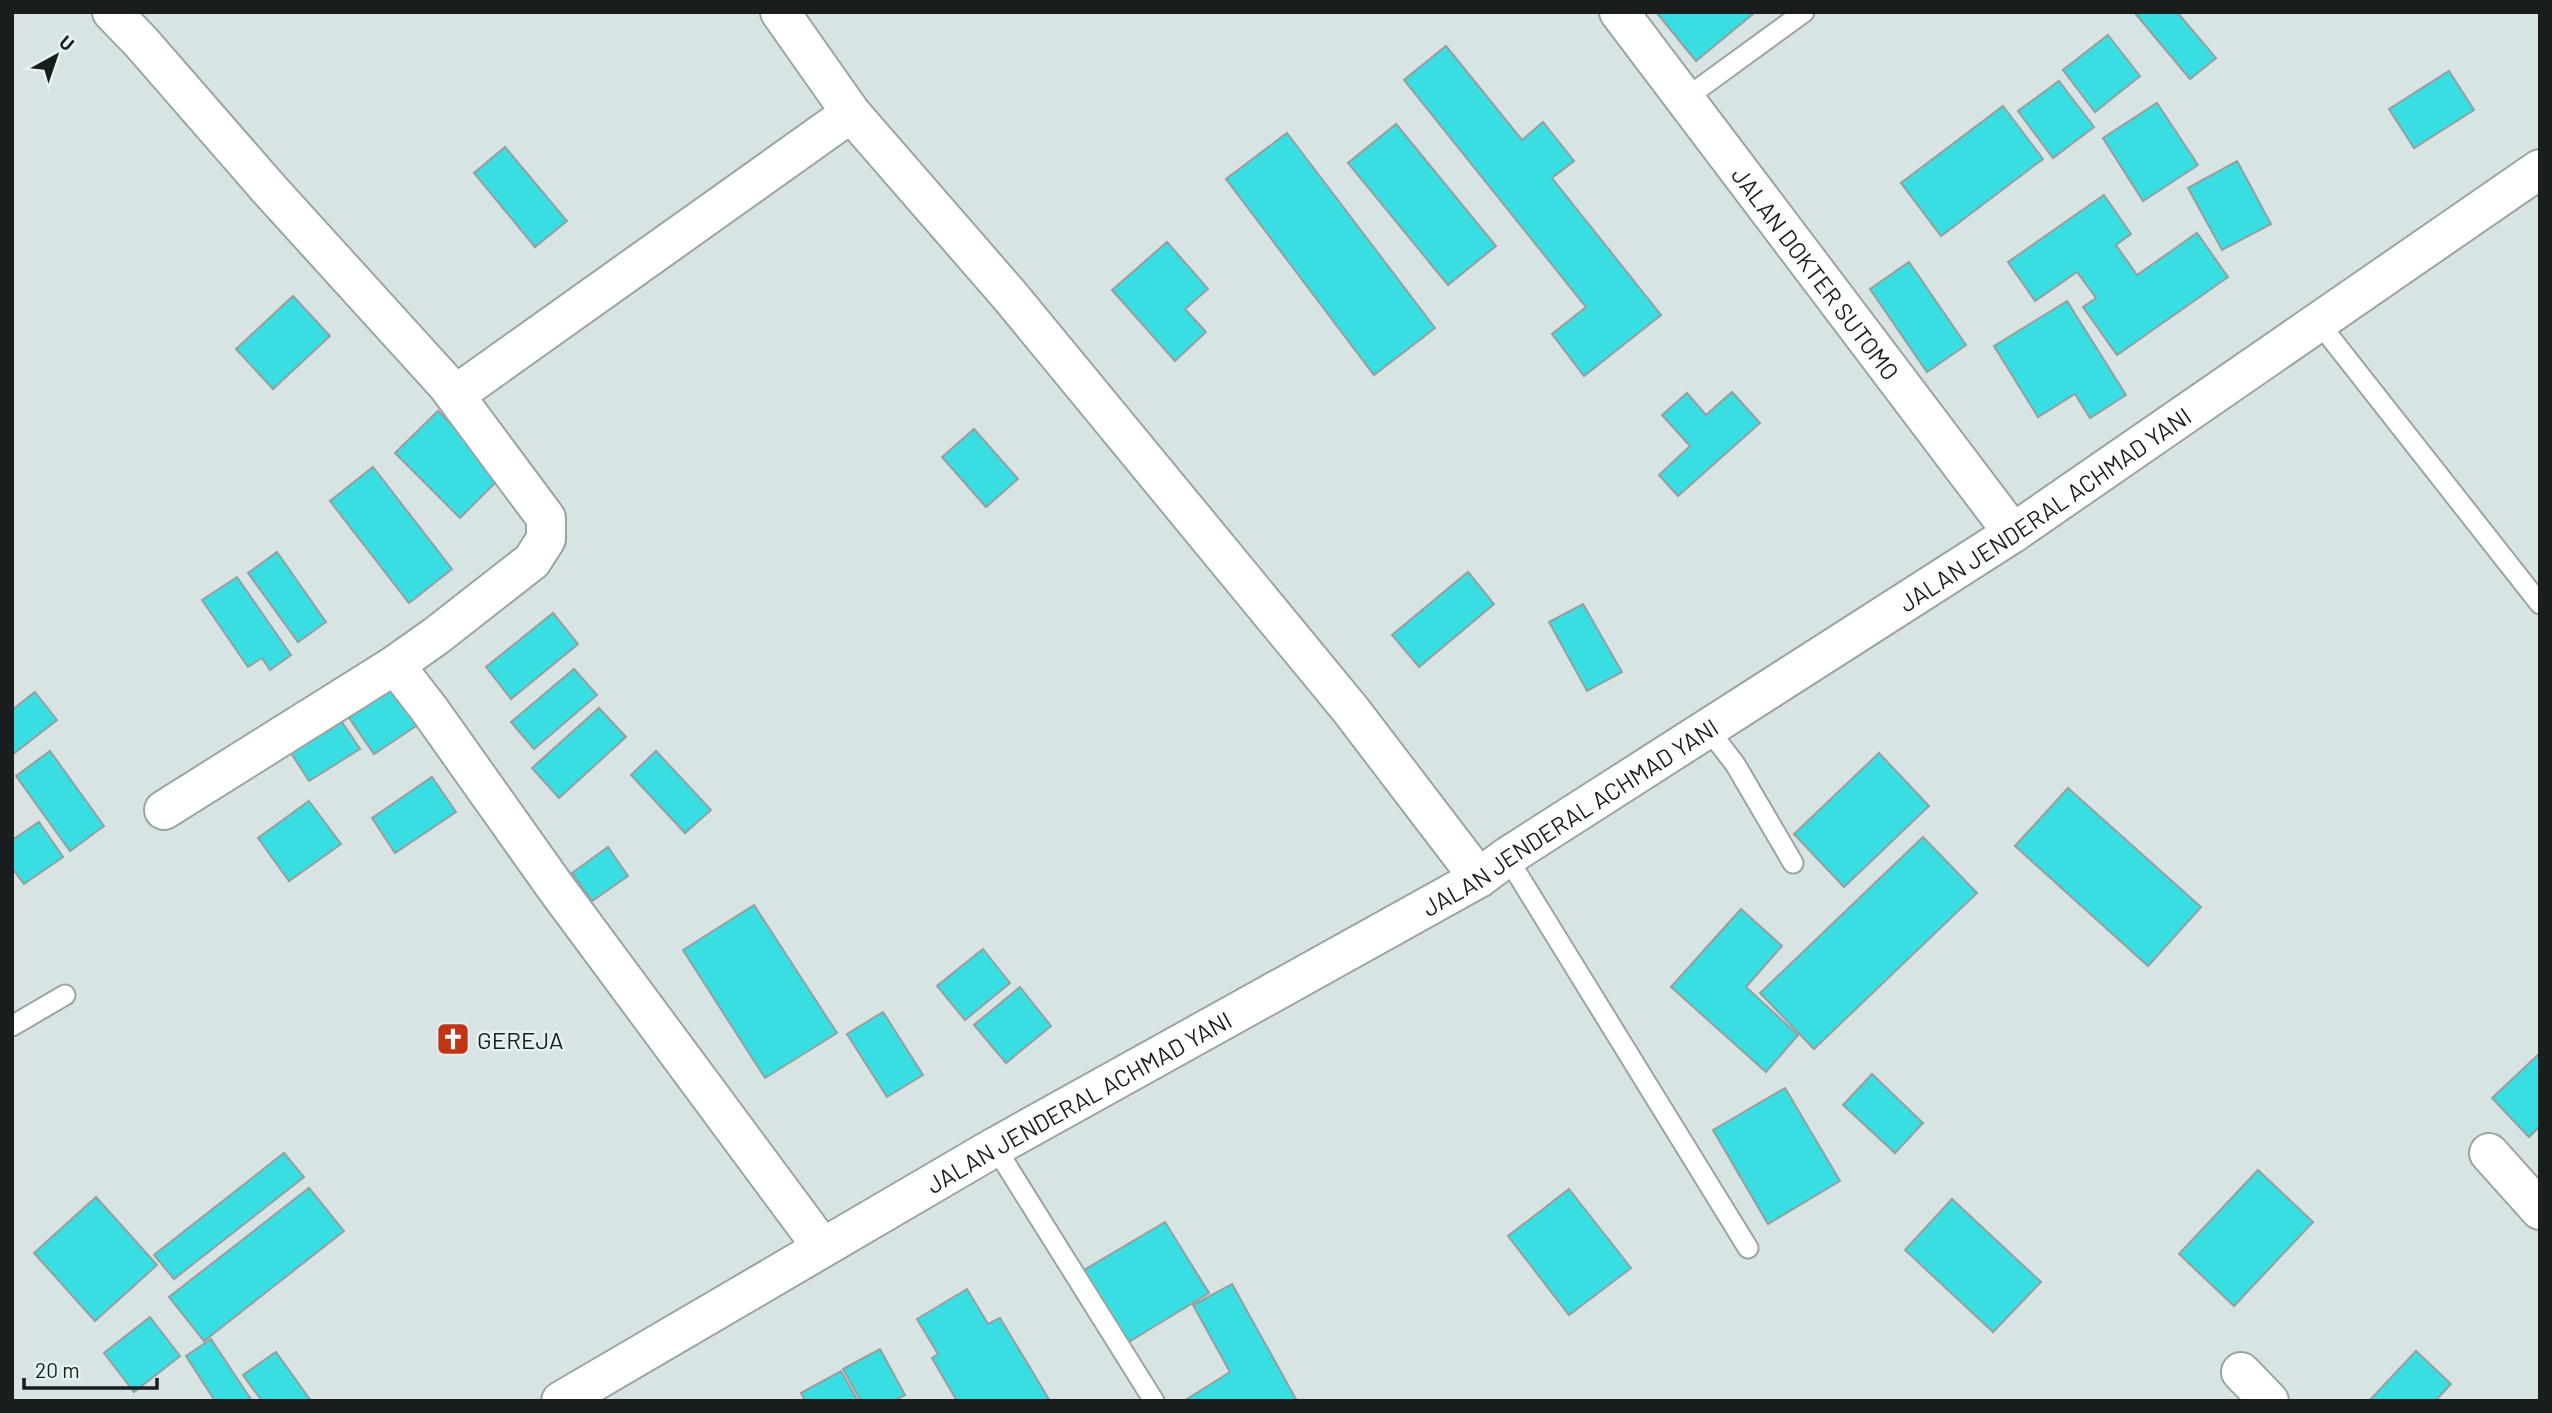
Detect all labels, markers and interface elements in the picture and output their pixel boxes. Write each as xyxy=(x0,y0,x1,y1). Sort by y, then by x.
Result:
north arrow xyxy=(21,21,91,91)
text: U xyxy=(55,30,79,55)
street label: JALAN DOKTER SUTOMO xyxy=(1726,160,1906,385)
street label: JALAN JENDERAL ACHMAD YANI xyxy=(1893,400,2196,617)
street label: JALAN JENDERAL ACHMAD YANI xyxy=(1417,712,1723,921)
street label: JALAN JENDERAL ACHMAD YANI xyxy=(921,1004,1236,1199)
church icon: GEREJA xyxy=(434,1020,472,1058)
place label: GEREJA xyxy=(477,1025,564,1054)
scale bar xyxy=(24,1346,158,1390)
text: 20 m xyxy=(35,1357,80,1382)

